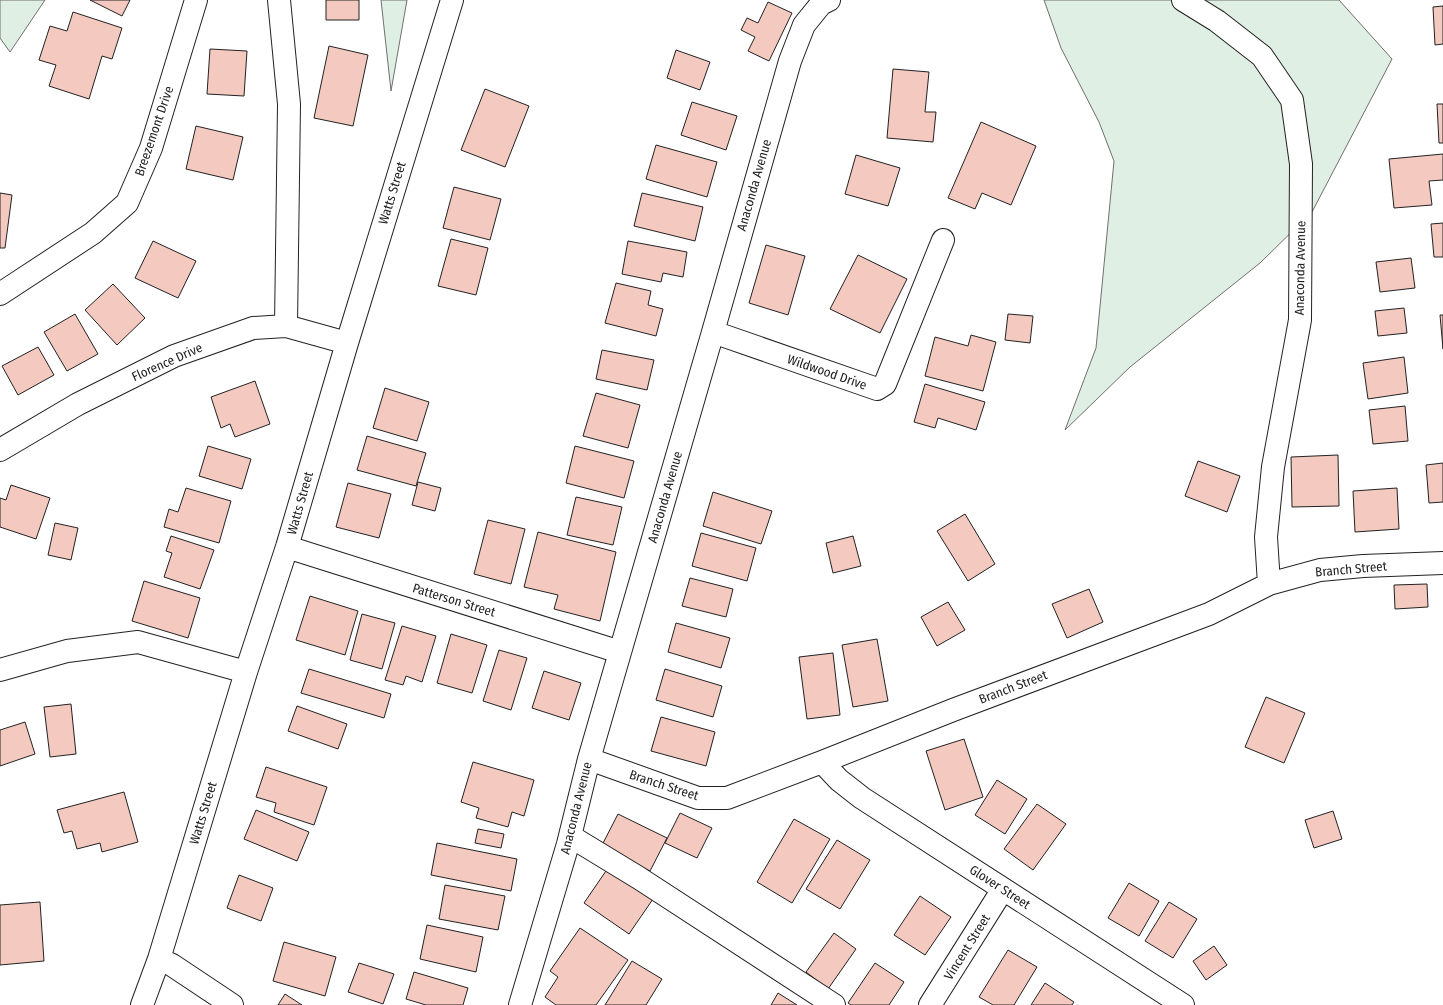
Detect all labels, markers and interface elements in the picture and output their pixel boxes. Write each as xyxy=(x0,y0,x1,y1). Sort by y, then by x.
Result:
street label: Breezemont Drive xyxy=(132,84,176,178)
street label: Anaconda Avenue xyxy=(734,137,774,233)
street label: Watts Street xyxy=(375,159,409,226)
street label: Anaconda Avenue xyxy=(1292,221,1308,315)
street label: Florence Drive xyxy=(129,340,205,384)
street label: Wildwood Drive xyxy=(785,351,869,393)
street label: Anaconda Avenue xyxy=(645,449,685,545)
street label: Watts Street xyxy=(284,469,316,536)
street label: Branch Street xyxy=(1315,558,1388,580)
street label: Patterson Street xyxy=(411,580,498,620)
street label: Branch Street xyxy=(977,667,1050,707)
street label: Anaconda Avenue xyxy=(557,760,595,856)
street label: Branch Street xyxy=(627,767,701,803)
street label: Watts Street xyxy=(186,779,220,846)
street label: Glover Street xyxy=(967,862,1034,913)
street label: Vincent Street xyxy=(941,911,994,983)

